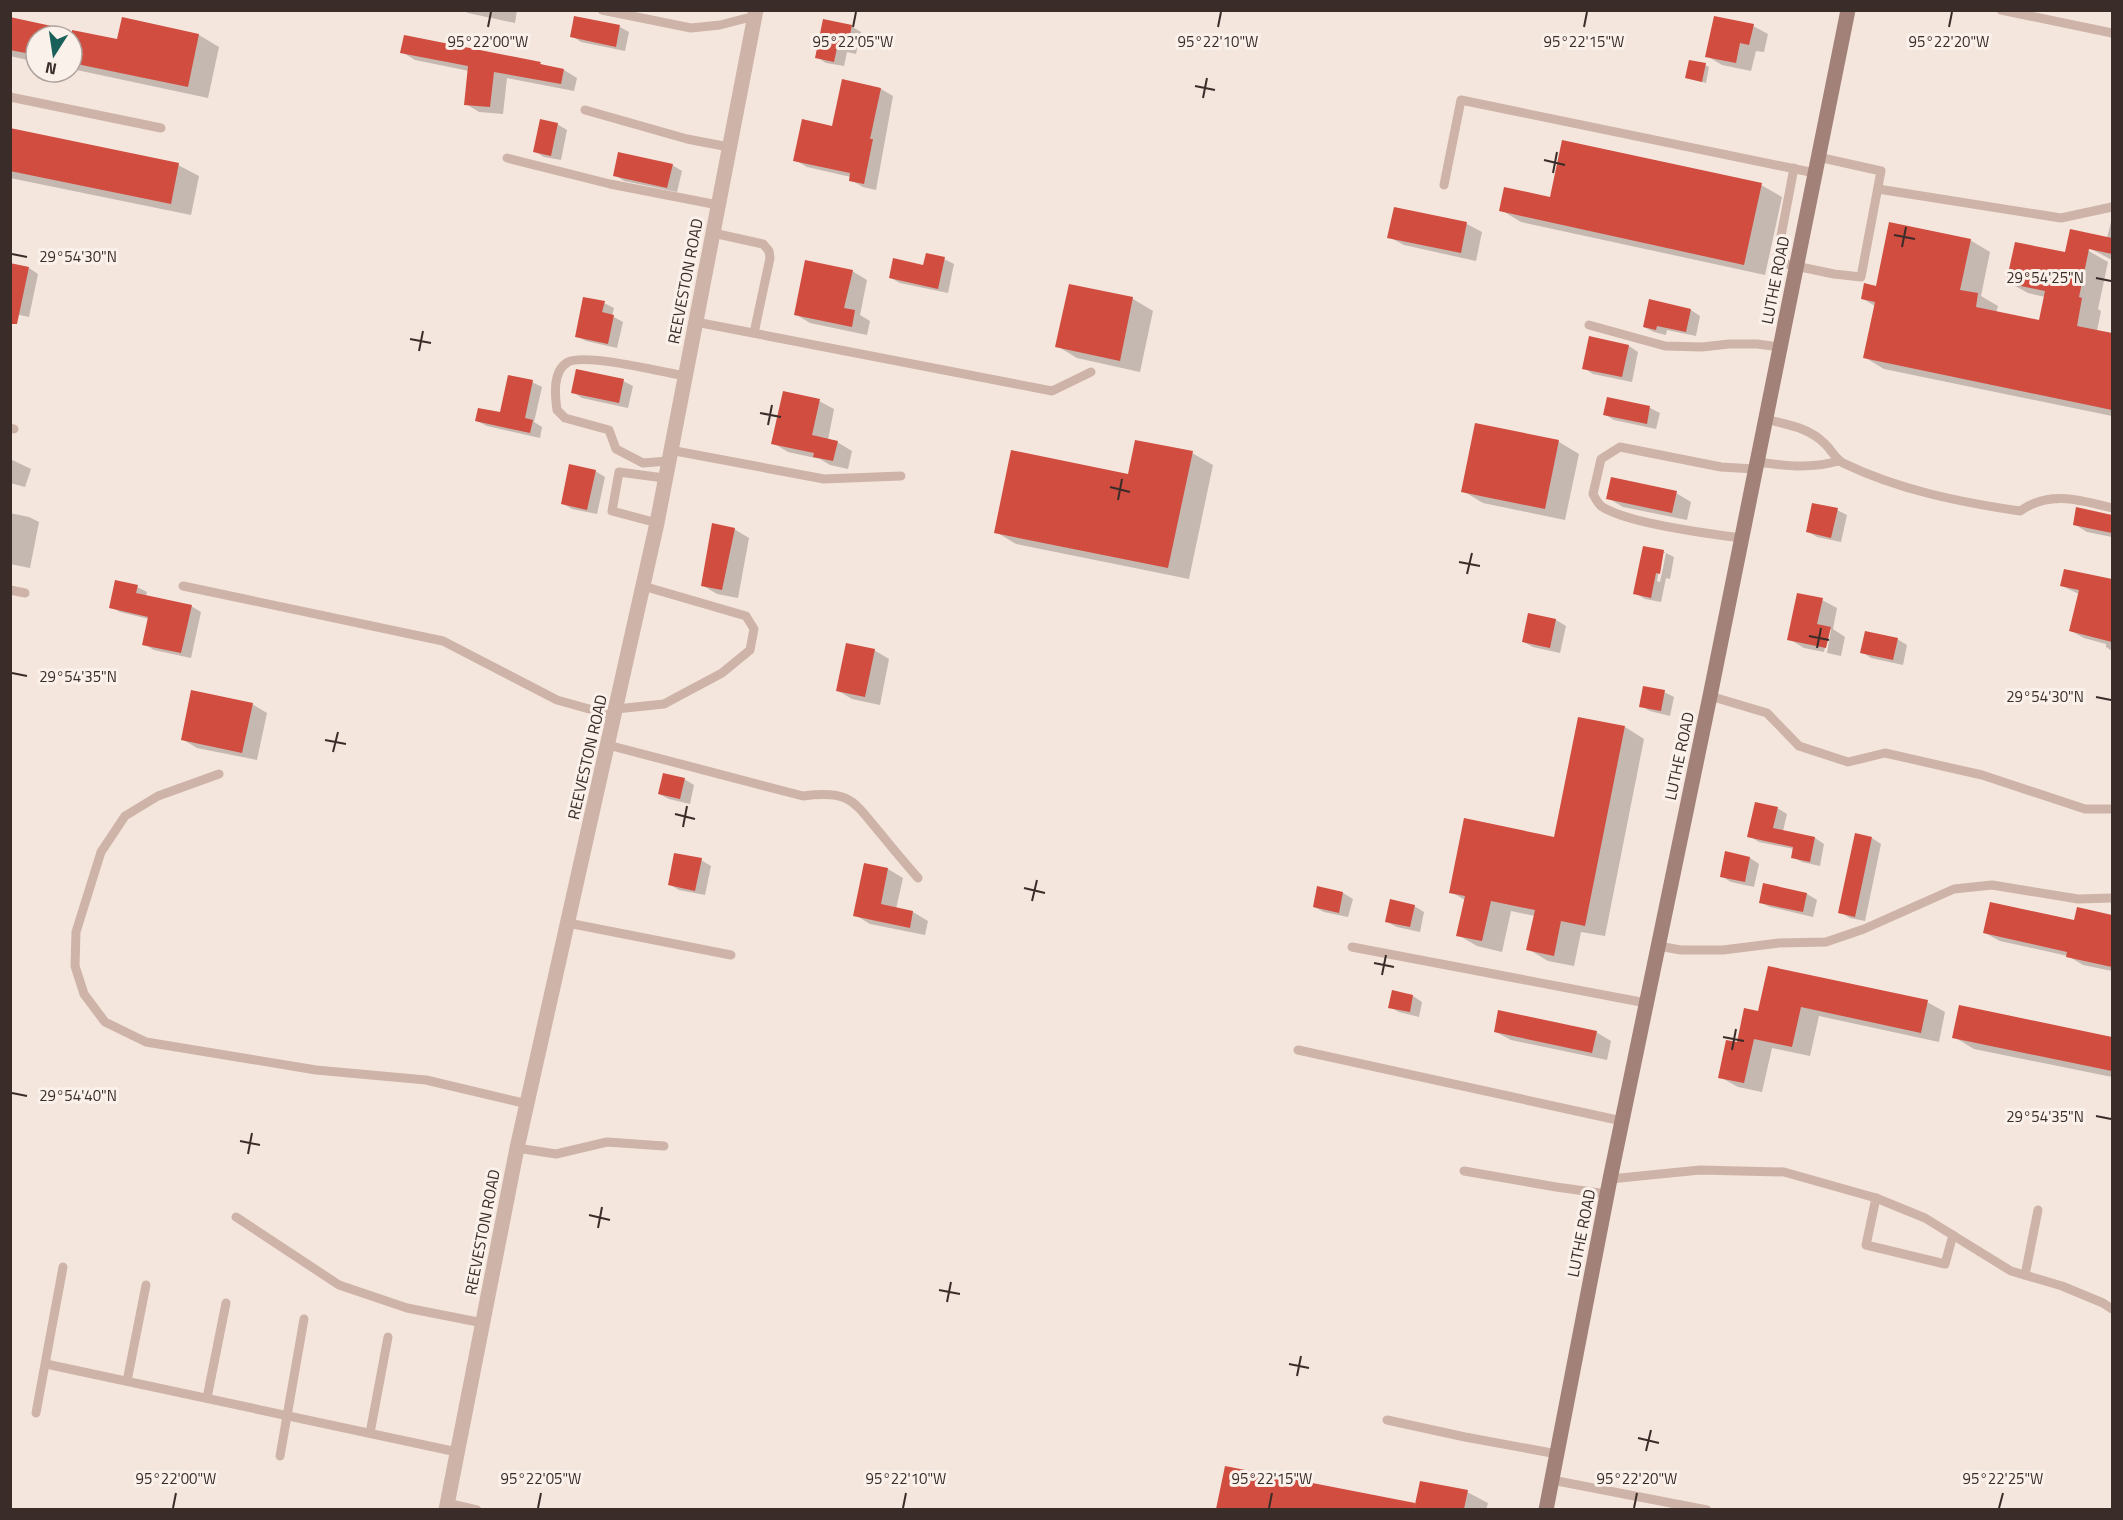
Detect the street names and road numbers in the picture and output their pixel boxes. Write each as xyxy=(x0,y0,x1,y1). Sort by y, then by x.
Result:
street label: REEVESTON ROAD xyxy=(661,216,709,346)
street label: LUTHE ROAD xyxy=(1755,234,1795,326)
street label: REEVESTON ROAD xyxy=(561,692,613,822)
street label: LUTHE ROAD xyxy=(1658,710,1700,802)
street label: REEVESTON ROAD xyxy=(458,1167,506,1297)
street label: LUTHE ROAD xyxy=(1561,1187,1601,1279)

